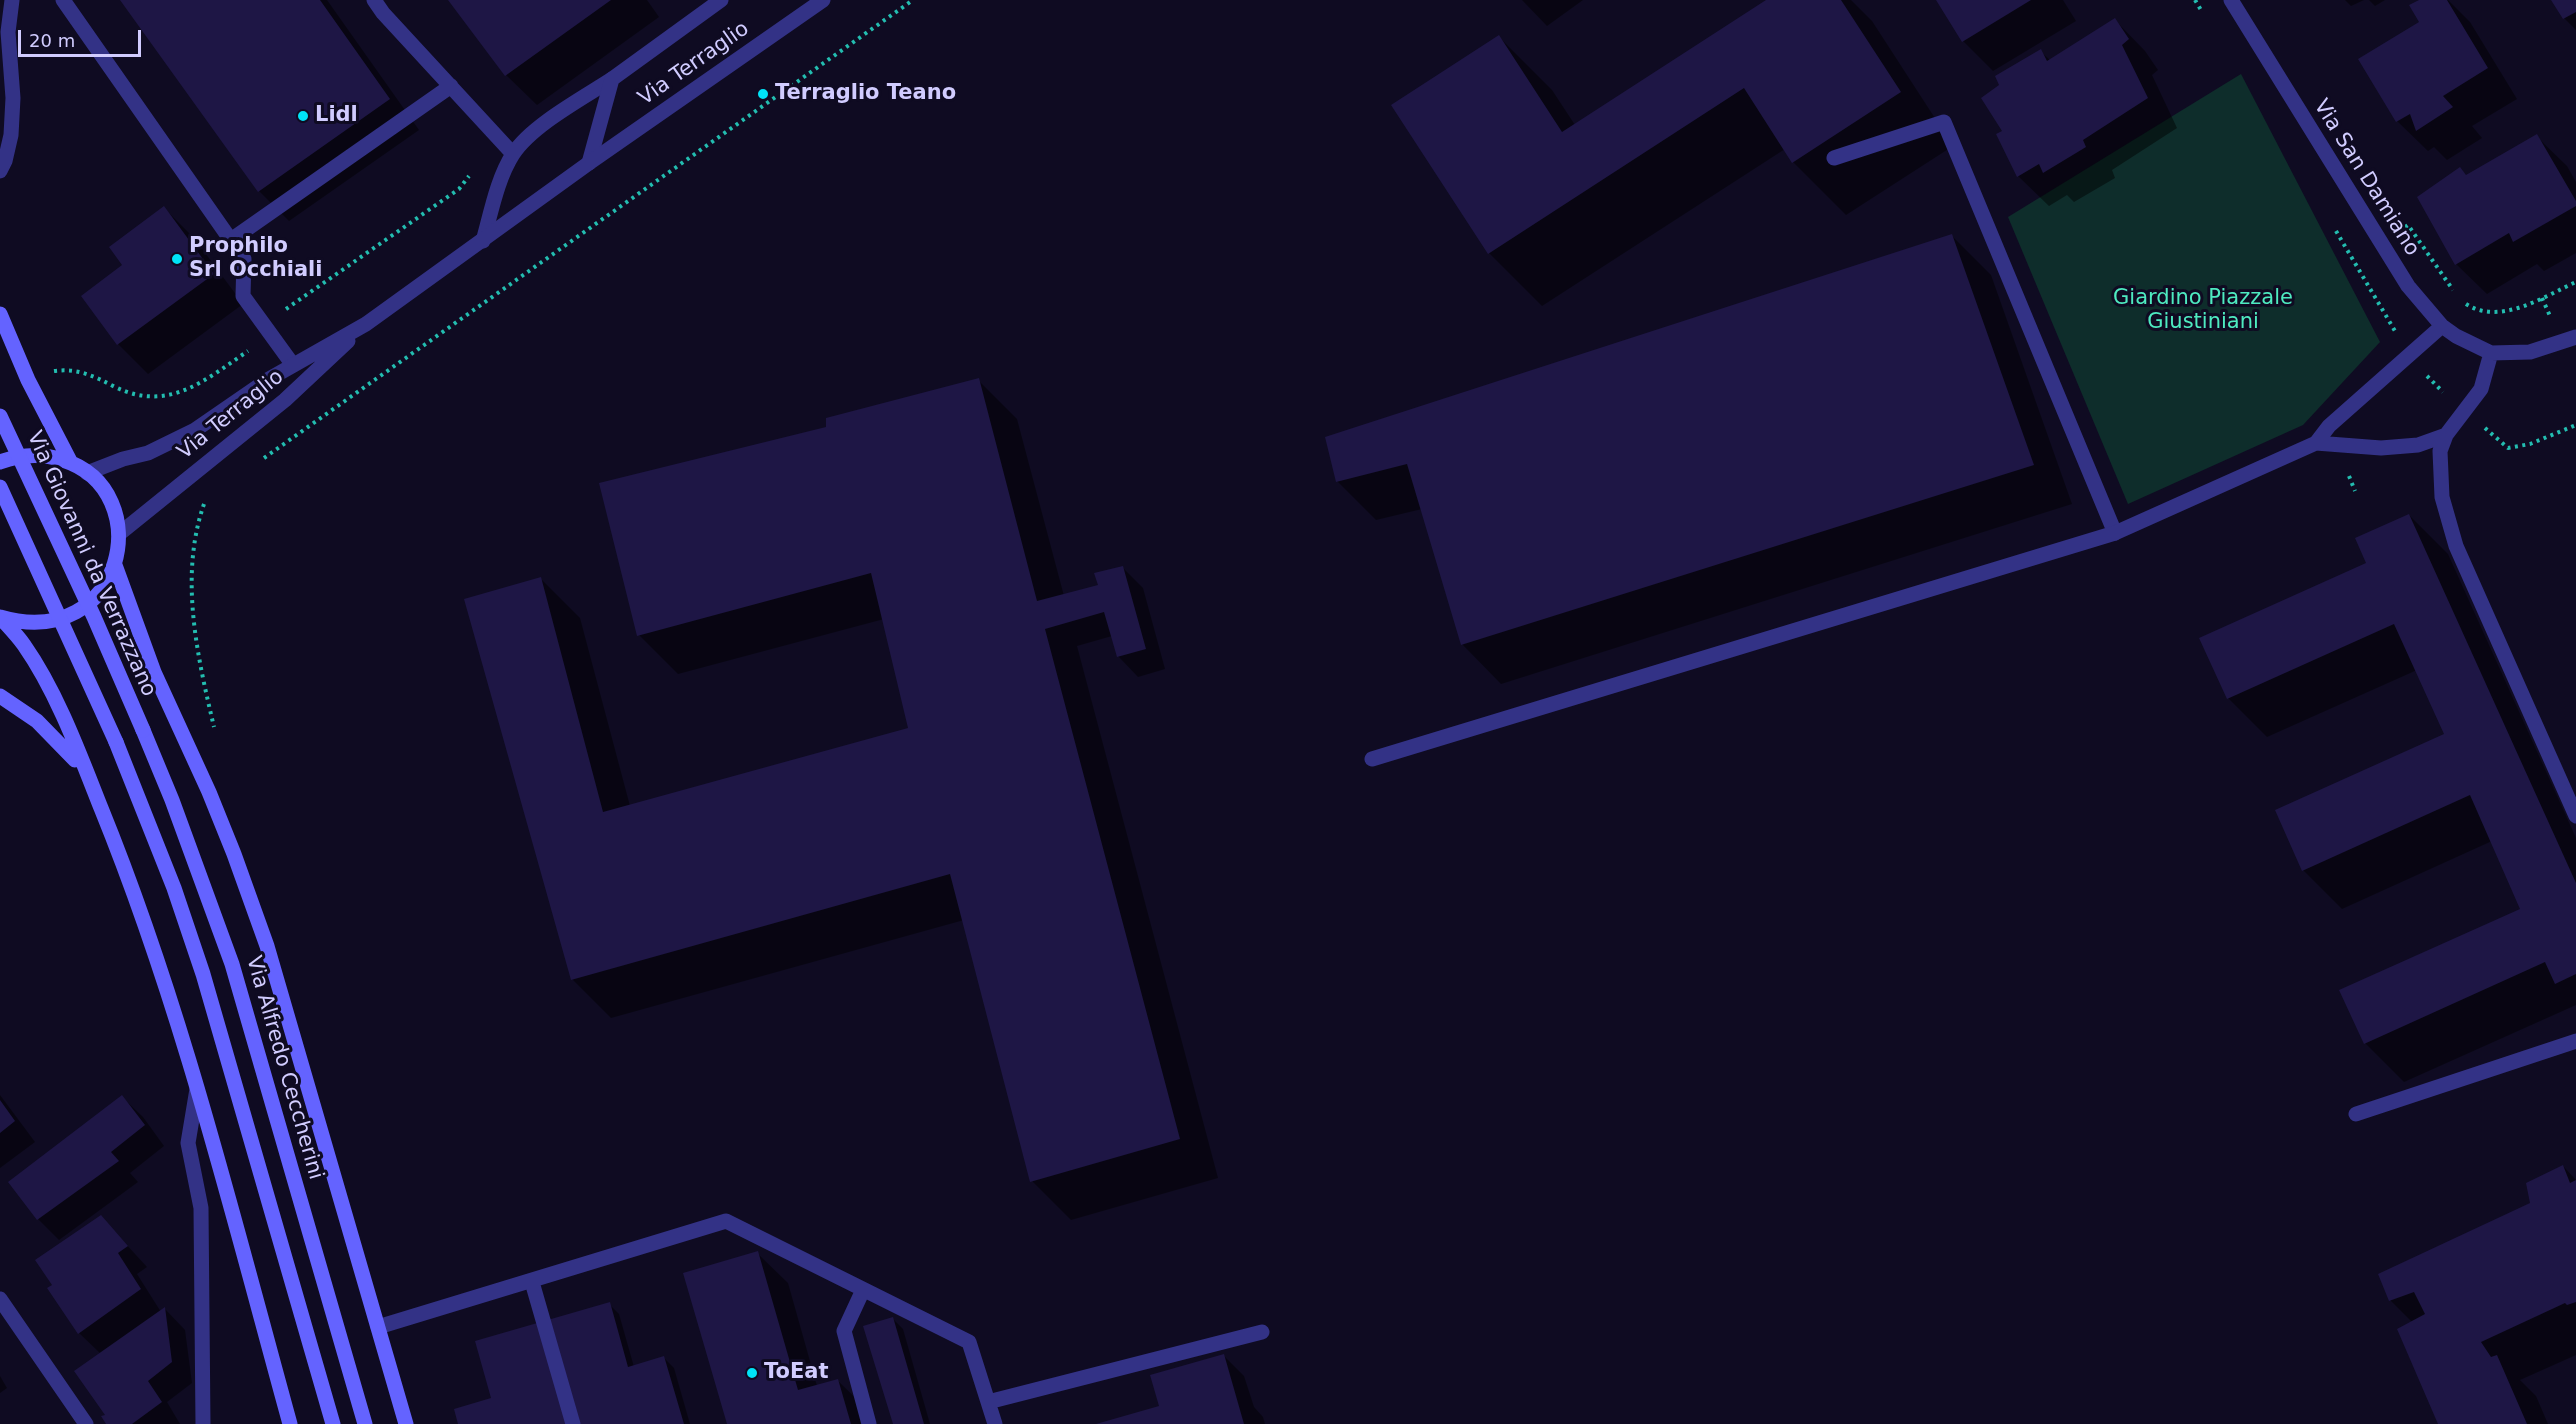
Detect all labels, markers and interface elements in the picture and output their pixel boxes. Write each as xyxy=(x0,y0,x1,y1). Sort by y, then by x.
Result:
street label: Via Terraglio xyxy=(634,17,754,111)
scale bar xyxy=(21,18,144,56)
text: 20 m xyxy=(29,30,75,51)
place label: Terraglio Teano xyxy=(775,81,956,107)
marker: Terraglio Teano xyxy=(756,87,770,101)
street label: Via San Damiano xyxy=(2308,95,2424,261)
place label: Lidl xyxy=(315,103,358,129)
marker: Lidl xyxy=(296,109,310,123)
place label: Prophilo Srl Occhiali xyxy=(189,234,322,284)
marker: Prophilo Srl Occhiali xyxy=(170,252,184,266)
park label: Giardino Piazzale Giustiniani xyxy=(2113,286,2293,336)
street label: Via Terraglio xyxy=(173,365,289,465)
street label: Via Giovanni da Verrazzano xyxy=(21,427,161,701)
street label: Via Alfredo Ceccherini xyxy=(240,953,328,1183)
place label: ToEat xyxy=(764,1360,829,1386)
marker: ToEat xyxy=(745,1366,759,1380)

